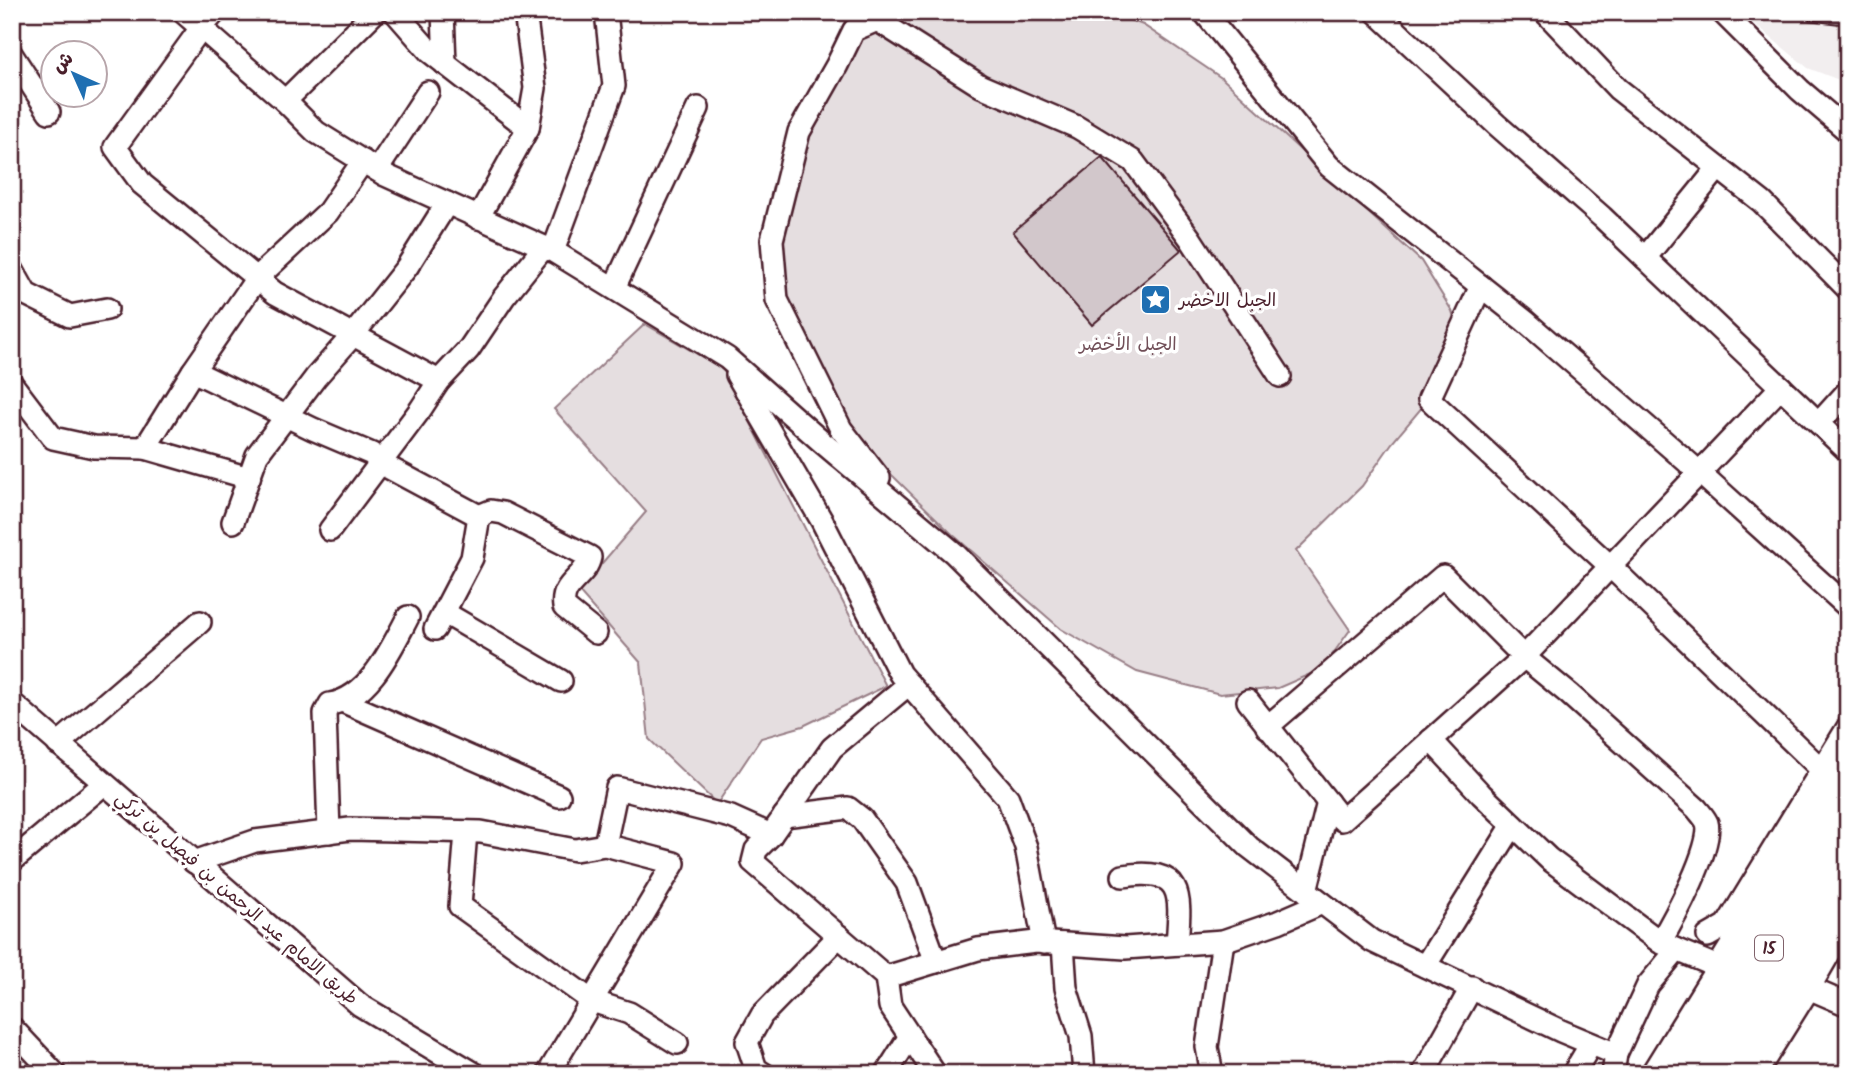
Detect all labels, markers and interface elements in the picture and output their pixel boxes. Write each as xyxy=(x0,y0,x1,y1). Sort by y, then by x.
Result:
north arrow xyxy=(38,38,108,108)
text: ش xyxy=(45,45,81,81)
place icon: الجبل الاخضر xyxy=(1139,283,1173,317)
place label: الجبل الاخضر xyxy=(1177,287,1276,316)
park label: الجبل الأخضر xyxy=(1077,331,1177,360)
street label: طريق الامام عبد الرحمن بن فيصل بن تركي xyxy=(108,785,364,1013)
road number: 15 xyxy=(1755,936,1783,960)

